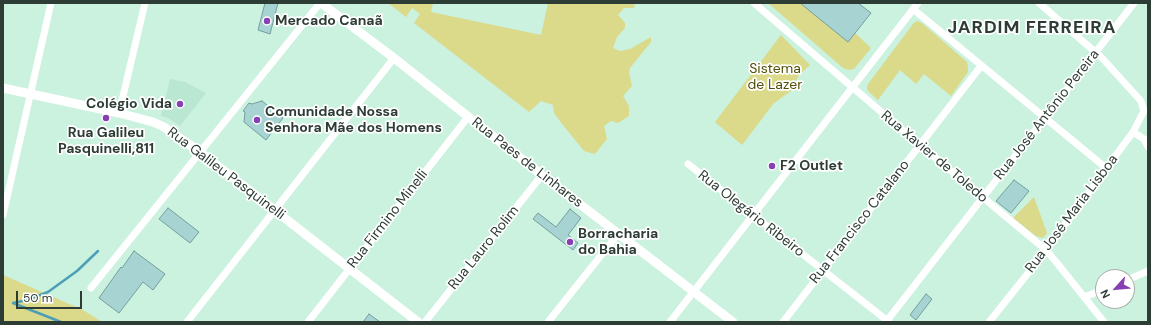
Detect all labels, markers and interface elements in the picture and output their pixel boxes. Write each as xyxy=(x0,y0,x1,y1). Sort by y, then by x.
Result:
place label: Mercado Canaã xyxy=(275,13,383,29)
marker: Mercado Canaã xyxy=(262,16,272,26)
district label: JARDIM FERREIRA xyxy=(948,17,1116,39)
street label: Rua José Antônio Pereira xyxy=(991,46,1103,184)
park label: Sistema de Lazer xyxy=(748,61,802,94)
place label: Colégio Vida xyxy=(86,96,172,112)
marker: Colégio Vida xyxy=(175,99,185,109)
place label: Comunidade Nossa Senhora Mãe dos Homens xyxy=(265,104,442,136)
street label: Rua Xavier de Toledo xyxy=(877,107,991,207)
marker: Rua Galileu Pasquinelli,811 xyxy=(101,113,111,123)
street label: Rua Paes de Linhares xyxy=(468,114,586,212)
marker: Comunidade Nossa Senhora Mãe dos Homens xyxy=(252,115,262,125)
street label: Rua Galileu Pasquinelli xyxy=(164,124,288,224)
place label: Rua Galileu Pasquinelli,811 xyxy=(58,125,154,158)
street label: Rua José Maria Lisboa xyxy=(1022,152,1122,276)
street label: Rua Francisco Catalano xyxy=(807,157,913,287)
place label: F2 Outlet xyxy=(780,158,843,174)
marker: F2 Outlet xyxy=(767,161,777,171)
street label: Rua Firmino Minelli xyxy=(344,166,432,272)
street label: Rua Olegário Ribeiro xyxy=(694,167,808,261)
street label: Rua Lauro Rolim xyxy=(445,203,523,293)
place label: Borracharia do Bahia xyxy=(578,226,658,258)
marker: Borracharia do Bahia xyxy=(565,237,575,247)
north arrow xyxy=(1095,269,1135,309)
scale bar xyxy=(18,283,84,309)
text: N xyxy=(1097,287,1113,301)
text: 50 m xyxy=(23,290,52,306)

